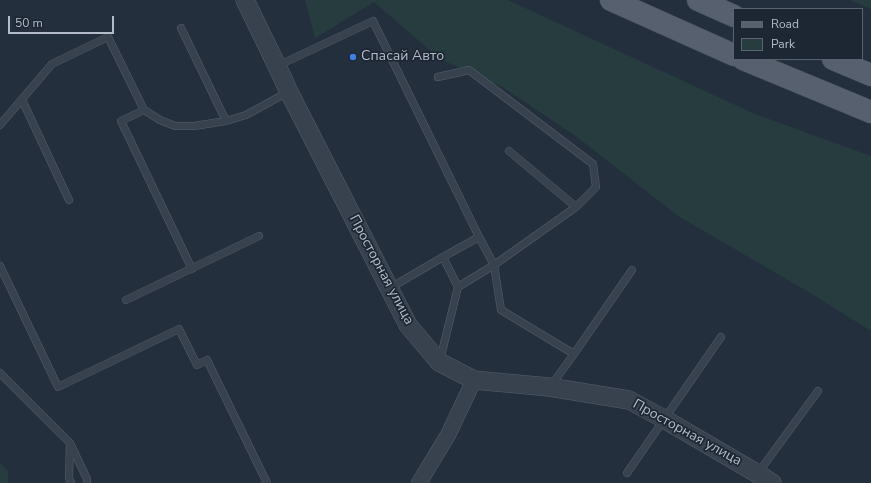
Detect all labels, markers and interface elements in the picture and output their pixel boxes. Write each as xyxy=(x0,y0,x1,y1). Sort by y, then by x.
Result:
scale bar xyxy=(10,8,116,34)
legend xyxy=(733,8,863,60)
text: 50 m xyxy=(15,15,43,31)
text: Road xyxy=(771,16,799,32)
text: Park xyxy=(771,36,795,52)
place label: Спасай Авто xyxy=(361,49,444,65)
marker: Спасай Авто xyxy=(348,52,358,62)
street label: Просторная улица xyxy=(345,212,417,328)
street label: Просторная улица xyxy=(630,396,744,470)

